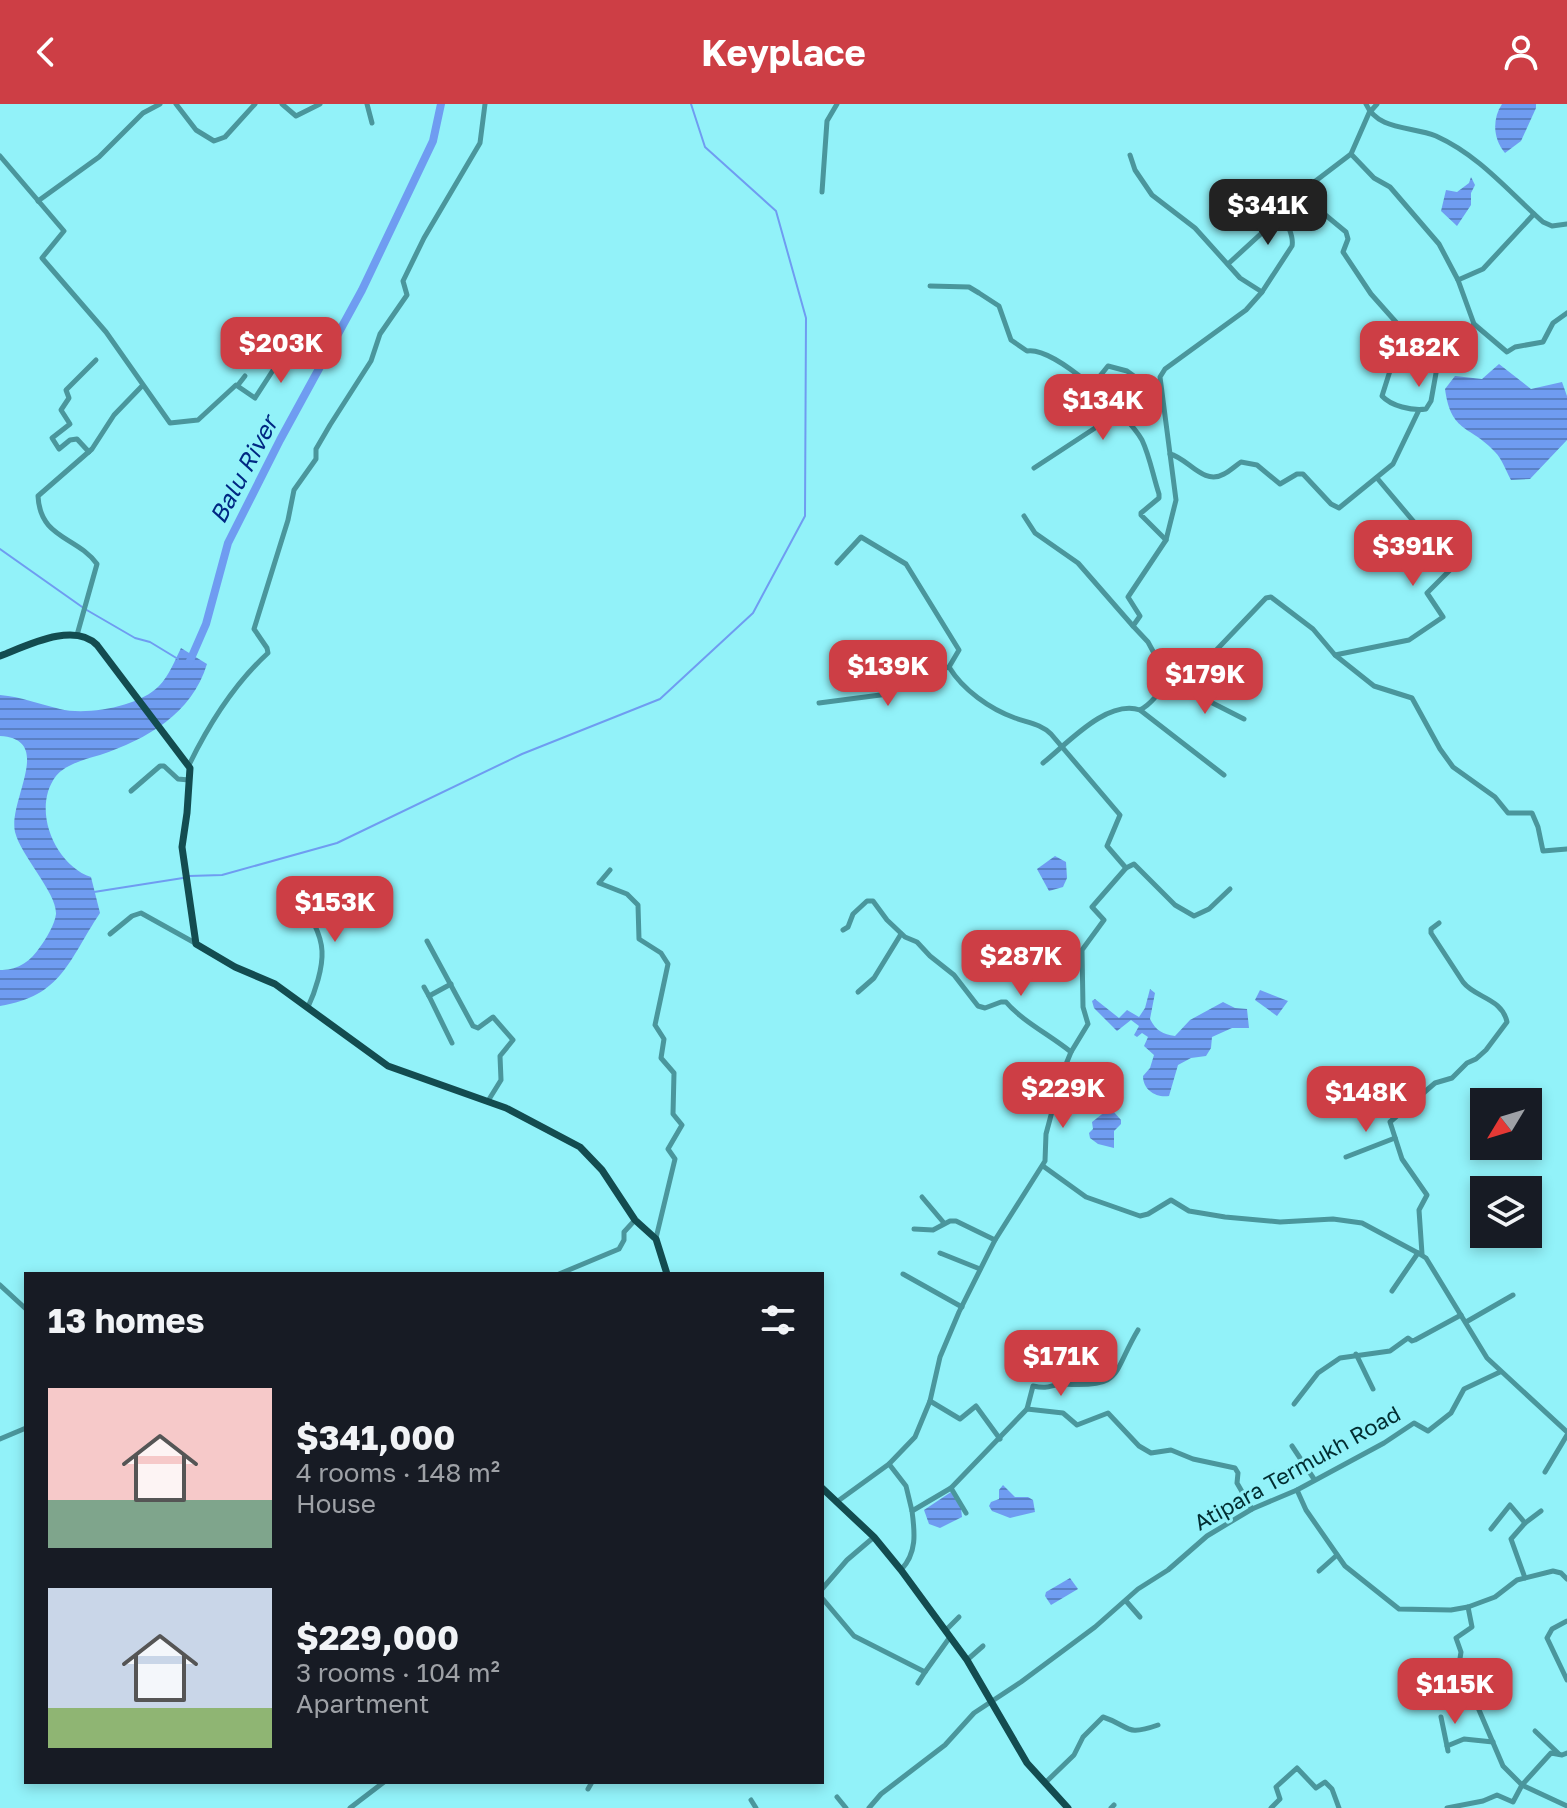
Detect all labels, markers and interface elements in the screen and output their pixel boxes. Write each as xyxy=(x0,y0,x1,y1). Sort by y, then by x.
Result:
icon: back xyxy=(24,30,68,74)
icon: person xyxy=(1499,30,1543,74)
text: Keyplace xyxy=(701,31,866,74)
pin: $341K xyxy=(1212,179,1324,247)
text: $341K xyxy=(1227,189,1309,220)
pin: $203K xyxy=(225,317,337,385)
pin: $182K xyxy=(1363,321,1475,389)
text: $203K xyxy=(239,327,323,358)
text: $182K xyxy=(1378,331,1460,362)
pin: $134K xyxy=(1047,374,1159,442)
text: $134K xyxy=(1062,384,1144,415)
water label: Balu River xyxy=(202,408,285,528)
pin: $391K xyxy=(1357,520,1469,588)
text: $391K xyxy=(1372,530,1454,561)
pin: $139K xyxy=(832,640,944,708)
pin: $179K xyxy=(1149,648,1261,716)
text: $139K xyxy=(847,650,929,681)
text: $179K xyxy=(1165,658,1245,689)
pin: $153K xyxy=(279,876,391,944)
text: $153K xyxy=(294,886,376,917)
pin: $287K xyxy=(965,930,1077,998)
text: $287K xyxy=(980,940,1062,971)
pin: $229K xyxy=(1007,1062,1119,1130)
pin: $148K xyxy=(1310,1066,1422,1134)
text: $229K xyxy=(1021,1072,1105,1103)
text: $148K xyxy=(1325,1076,1407,1107)
north arrow xyxy=(1470,1088,1542,1160)
map controls xyxy=(1470,1088,1542,1248)
button: layers xyxy=(1470,1176,1542,1248)
icon: filters xyxy=(756,1298,800,1342)
text: 13 homes xyxy=(48,1300,205,1340)
pin: $171K xyxy=(1005,1330,1117,1398)
text: $171K xyxy=(1022,1340,1100,1371)
street label: Atipara Termukh Road xyxy=(1189,1400,1405,1536)
text: $341,000 xyxy=(296,1417,455,1457)
icon: home xyxy=(112,1420,208,1516)
text: 4 rooms · 148 m² xyxy=(296,1457,500,1488)
text: House xyxy=(296,1488,376,1519)
text: $229,000 xyxy=(296,1617,459,1657)
icon: home xyxy=(112,1620,208,1716)
text: 3 rooms · 104 m² xyxy=(296,1657,500,1688)
pin: $115K xyxy=(1399,1658,1511,1726)
text: $115K xyxy=(1416,1668,1494,1699)
text: Apartment xyxy=(296,1688,429,1719)

